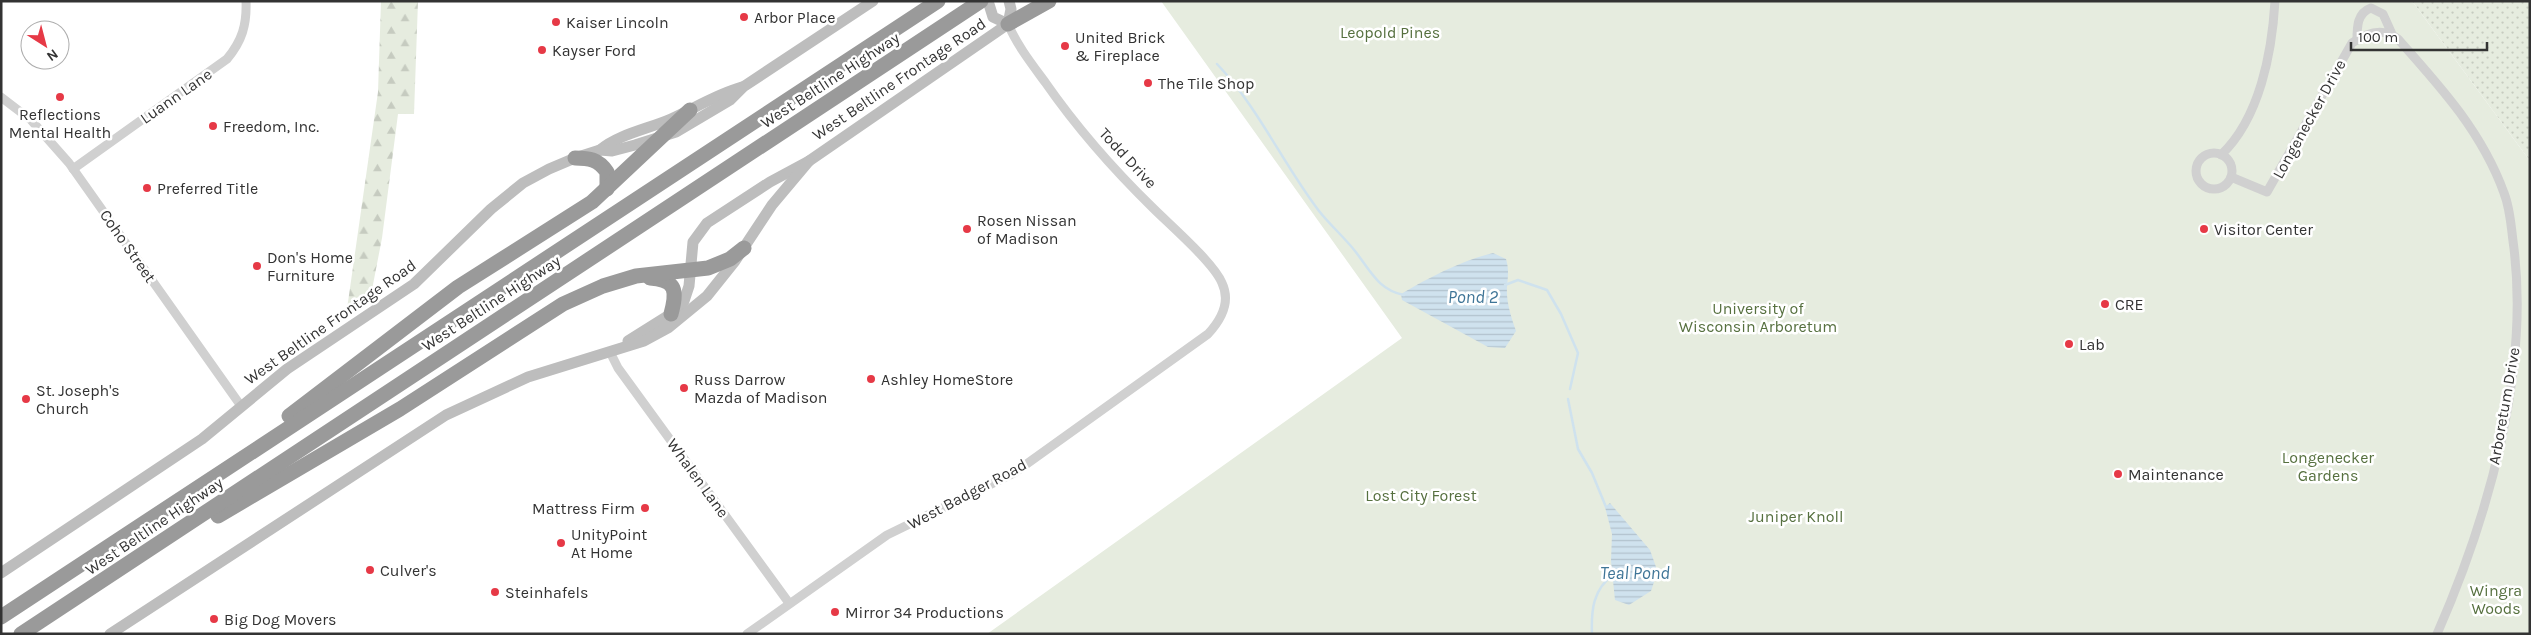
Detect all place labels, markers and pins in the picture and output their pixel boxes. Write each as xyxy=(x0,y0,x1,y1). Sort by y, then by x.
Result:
place label: Arbor Place xyxy=(754,8,835,27)
marker: Arbor Place xyxy=(738,11,750,23)
place label: Kaiser Lincoln xyxy=(566,13,669,32)
marker: Kaiser Lincoln xyxy=(550,16,562,28)
place label: United Brick & Fireplace xyxy=(1075,28,1165,65)
marker: United Brick & Fireplace xyxy=(1059,40,1071,52)
place label: Kayser Ford xyxy=(552,41,636,60)
marker: Kayser Ford xyxy=(536,44,548,56)
place label: The Tile Shop xyxy=(1158,74,1254,93)
marker: The Tile Shop xyxy=(1142,77,1154,89)
marker: Reflections Mental Health xyxy=(54,91,66,103)
place label: Reflections Mental Health xyxy=(9,105,111,142)
place label: Freedom, Inc. xyxy=(223,117,319,136)
marker: Freedom, Inc. xyxy=(207,120,219,132)
place label: Preferred Title xyxy=(157,179,258,198)
marker: Preferred Title xyxy=(141,182,153,194)
place label: Rosen Nissan of Madison xyxy=(977,211,1077,248)
place label: Visitor Center xyxy=(2214,220,2313,239)
marker: Rosen Nissan of Madison xyxy=(961,223,973,235)
marker: Visitor Center xyxy=(2198,223,2210,235)
place label: Don's Home Furniture xyxy=(267,248,353,285)
marker: Don's Home Furniture xyxy=(251,260,263,272)
place label: CRE xyxy=(2115,295,2144,314)
marker: CRE xyxy=(2099,298,2111,310)
place label: Lab xyxy=(2079,335,2105,354)
marker: Lab xyxy=(2063,338,2075,350)
place label: Russ Darrow Mazda of Madison xyxy=(694,370,827,407)
place label: Ashley HomeStore xyxy=(881,370,1013,389)
marker: Ashley HomeStore xyxy=(865,373,877,385)
place label: St. Joseph's Church xyxy=(36,381,120,418)
marker: Russ Darrow Mazda of Madison xyxy=(678,382,690,394)
marker: St. Joseph's Church xyxy=(20,393,32,405)
place label: Maintenance xyxy=(2128,465,2224,484)
marker: Maintenance xyxy=(2112,468,2124,480)
place label: Mattress Firm xyxy=(532,499,635,518)
marker: Mattress Firm xyxy=(639,502,651,514)
place label: UnityPoint At Home xyxy=(571,525,647,562)
marker: UnityPoint At Home xyxy=(555,537,567,549)
place label: Culver's xyxy=(380,561,437,580)
marker: Culver's xyxy=(364,564,376,576)
place label: Steinhafels xyxy=(505,583,588,602)
marker: Steinhafels xyxy=(489,586,501,598)
place label: Mirror 34 Productions xyxy=(845,603,1004,622)
marker: Mirror 34 Productions xyxy=(829,606,841,618)
place label: Big Dog Movers xyxy=(224,610,336,629)
marker: Big Dog Movers xyxy=(208,613,220,625)

